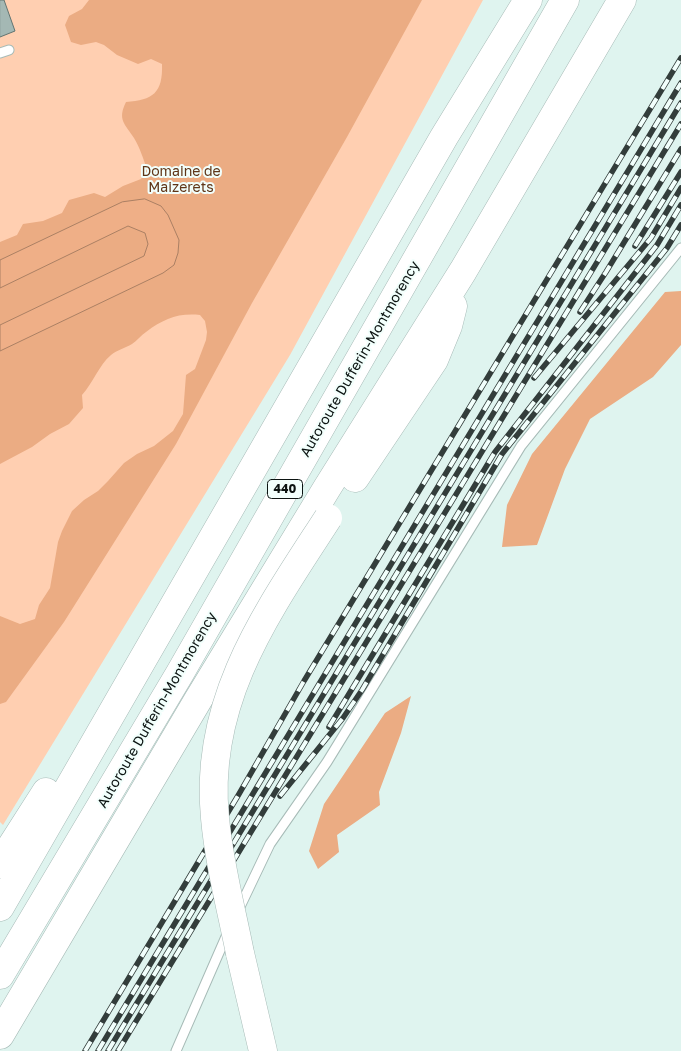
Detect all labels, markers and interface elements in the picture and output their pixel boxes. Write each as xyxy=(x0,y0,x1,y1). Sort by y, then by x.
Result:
park label: Domaine de Maizerets xyxy=(141,164,221,196)
street label: Autoroute Dufferin-Montmorency xyxy=(297,258,423,460)
road number: 440 xyxy=(268,479,302,498)
street label: Autoroute Dufferin-Montmorency xyxy=(94,609,220,811)

